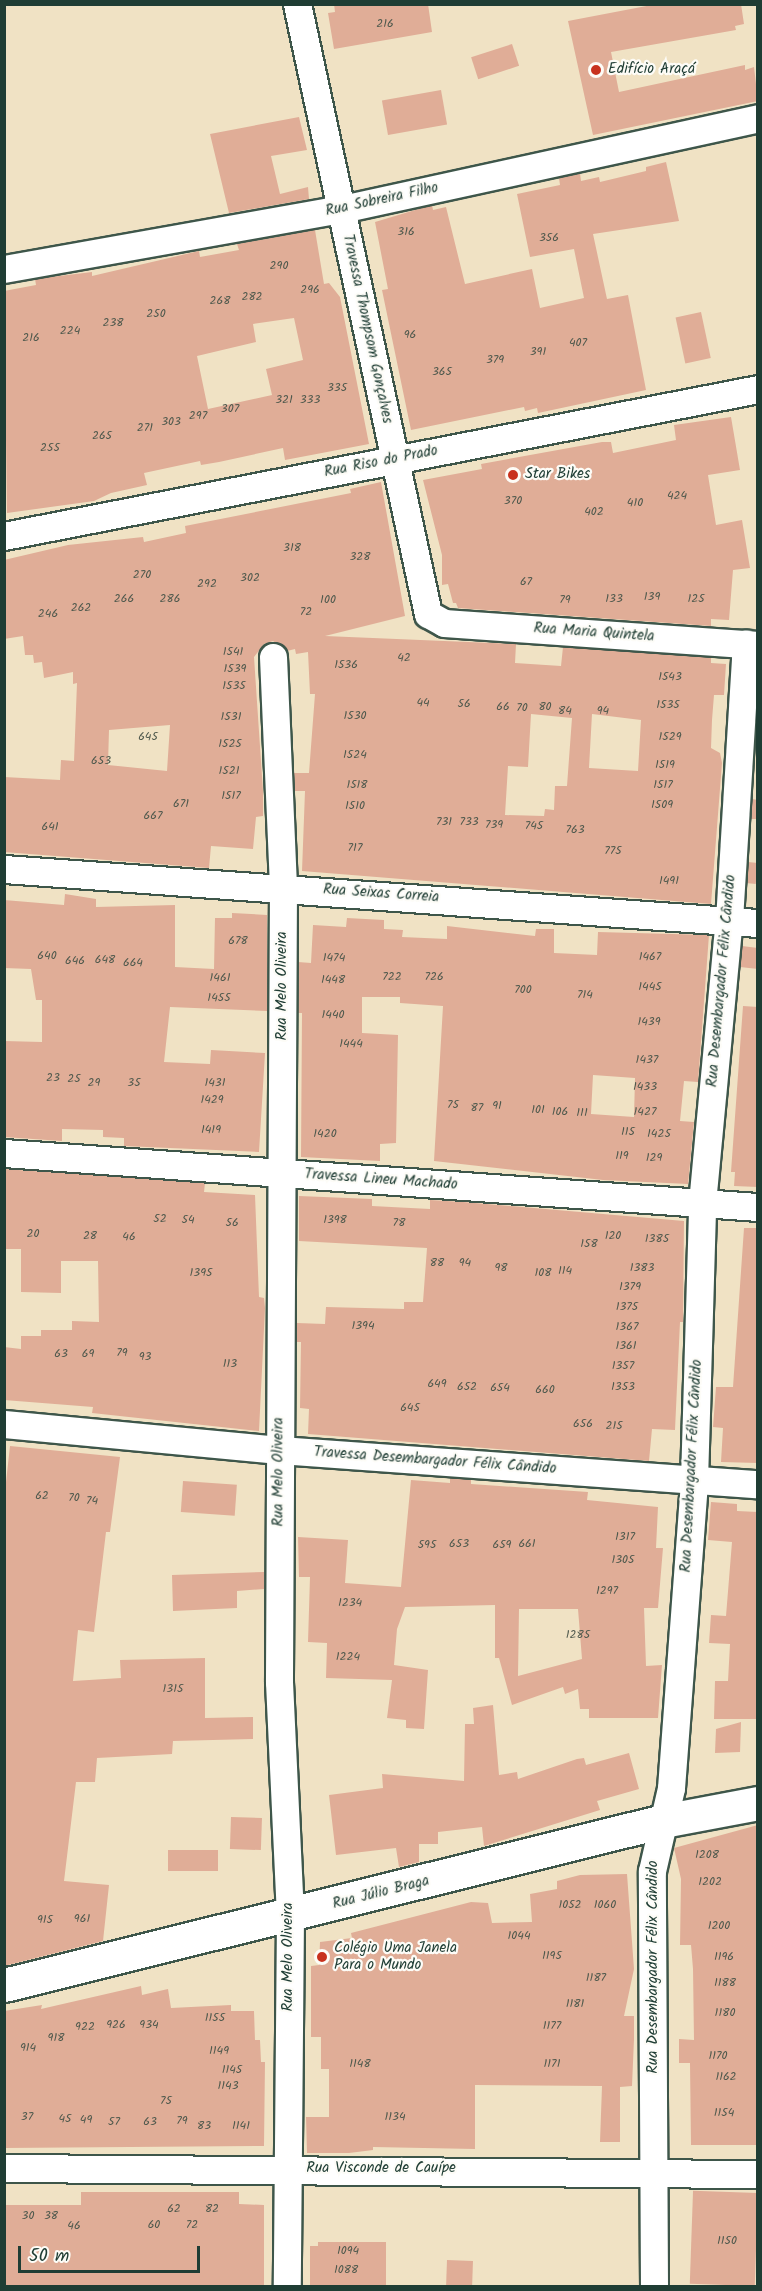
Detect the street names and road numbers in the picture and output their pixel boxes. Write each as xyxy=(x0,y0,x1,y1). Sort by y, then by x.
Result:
street label: Rua Sobreira Filho xyxy=(324,179,440,221)
street label: Travessa Thompsom Gonçalves xyxy=(338,233,396,425)
street label: Rua Riso do Prado xyxy=(323,442,439,482)
street label: Rua Maria Quintela xyxy=(533,620,655,646)
street label: Rua Desembargador Félix Cândido xyxy=(704,874,740,1088)
street label: Rua Seixas Correia xyxy=(322,881,440,907)
street label: Rua Melo Oliveira xyxy=(274,931,292,1041)
street label: Travessa Lineu Machado xyxy=(304,1166,458,1194)
street label: Rua Desembargador Félix Cândido xyxy=(677,1359,707,1573)
street label: Rua Melo Oliveira xyxy=(270,1417,288,1527)
street label: Travessa Desembargador Félix Cândido xyxy=(313,1444,557,1478)
street label: Rua Desembargador Félix Cândido xyxy=(645,1860,663,2074)
street label: Rua Júlio Braga xyxy=(331,1872,431,1914)
street label: Rua Melo Oliveira xyxy=(280,1902,298,2012)
street label: Rua Visconde de Cauípe xyxy=(306,2160,456,2178)

